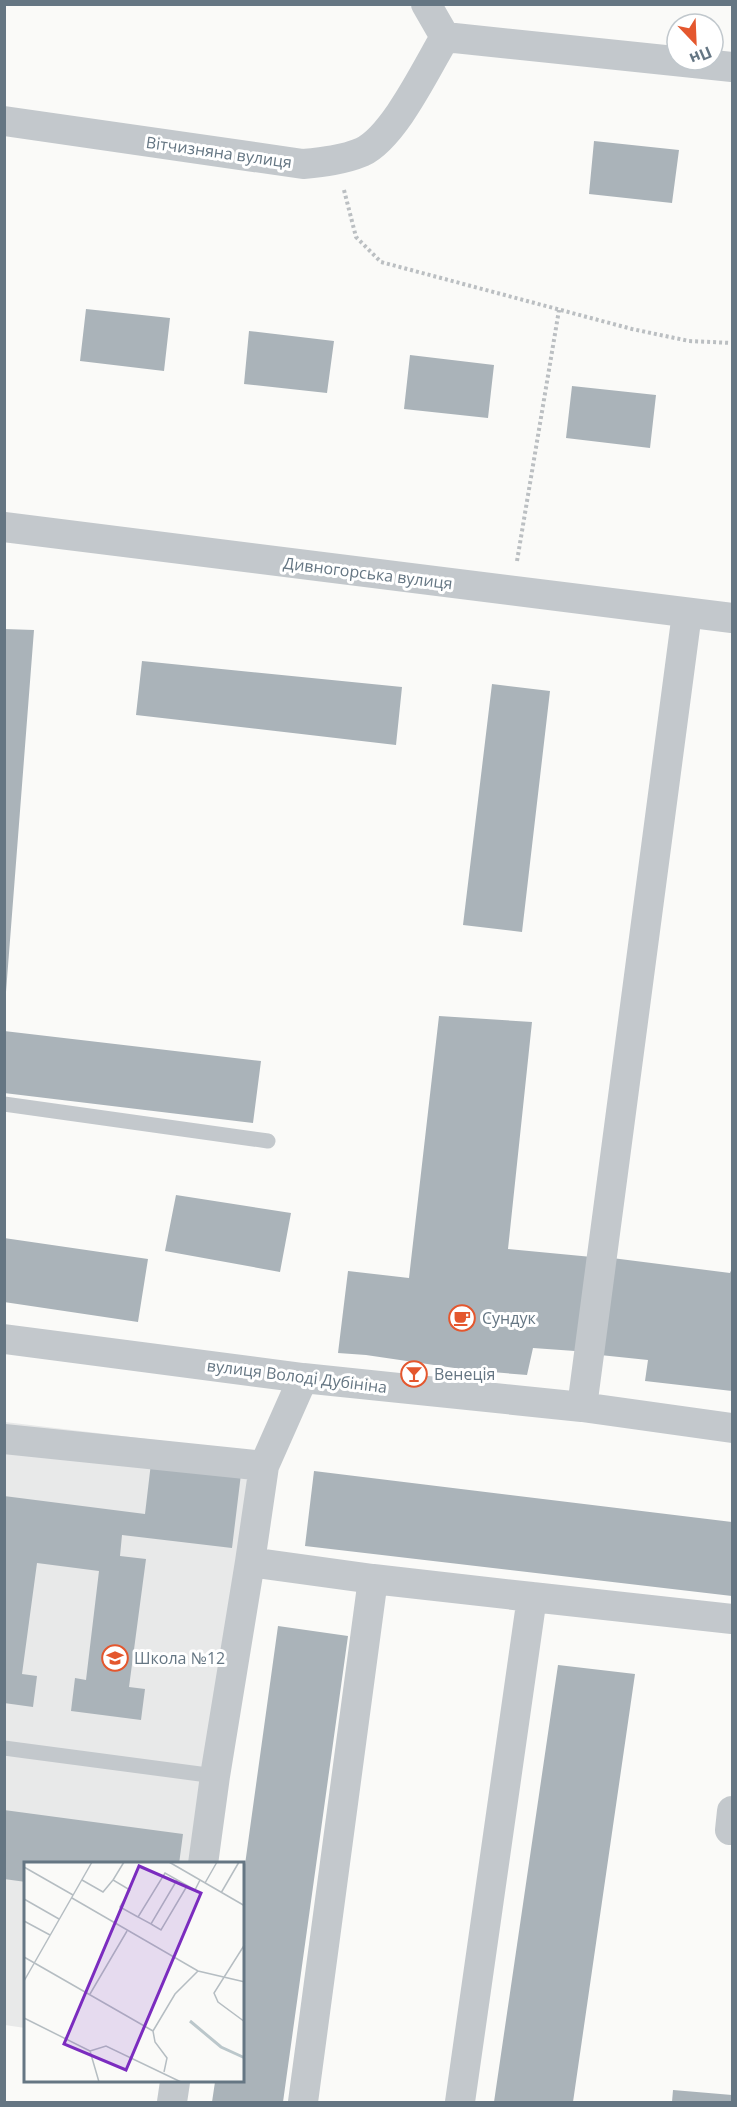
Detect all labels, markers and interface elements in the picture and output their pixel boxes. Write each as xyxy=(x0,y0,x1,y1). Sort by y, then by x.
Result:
north arrow xyxy=(665,12,725,72)
text: Пн xyxy=(686,41,716,70)
street label: Вітчизняна вулиця xyxy=(145,131,293,173)
street label: Дивногорська вулиця xyxy=(282,552,454,594)
cafe icon: Сундук xyxy=(447,1303,477,1333)
place label: Сундук xyxy=(482,1307,536,1329)
street label: вулиця Володі Дубініна xyxy=(206,1354,388,1398)
bar icon: Венеція xyxy=(399,1359,429,1389)
place label: Венеція xyxy=(434,1363,495,1385)
school or university icon: Школа №12 xyxy=(100,1643,130,1673)
place label: Школа №12 xyxy=(134,1647,225,1669)
inset map xyxy=(24,1862,244,2083)

